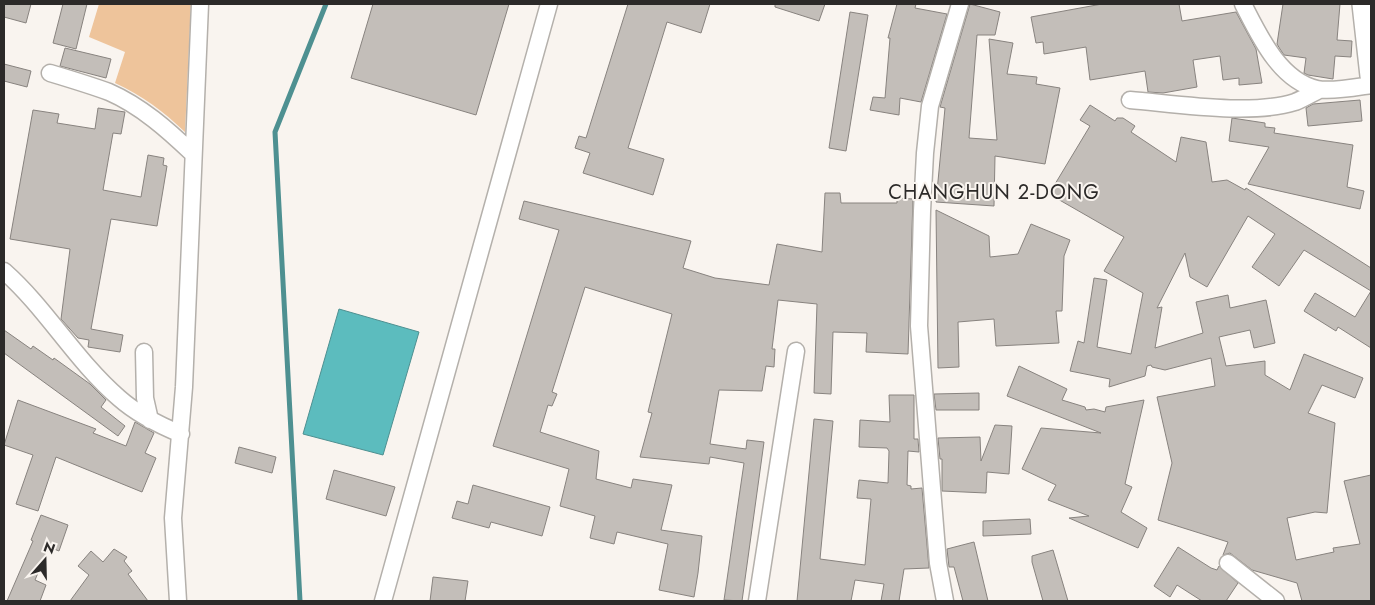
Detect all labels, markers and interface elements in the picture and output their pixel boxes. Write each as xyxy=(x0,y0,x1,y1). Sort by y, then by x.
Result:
district label: CHANGHUN 2-DONG xyxy=(888,178,1100,207)
north arrow xyxy=(20,535,70,585)
text: N xyxy=(41,536,58,559)

